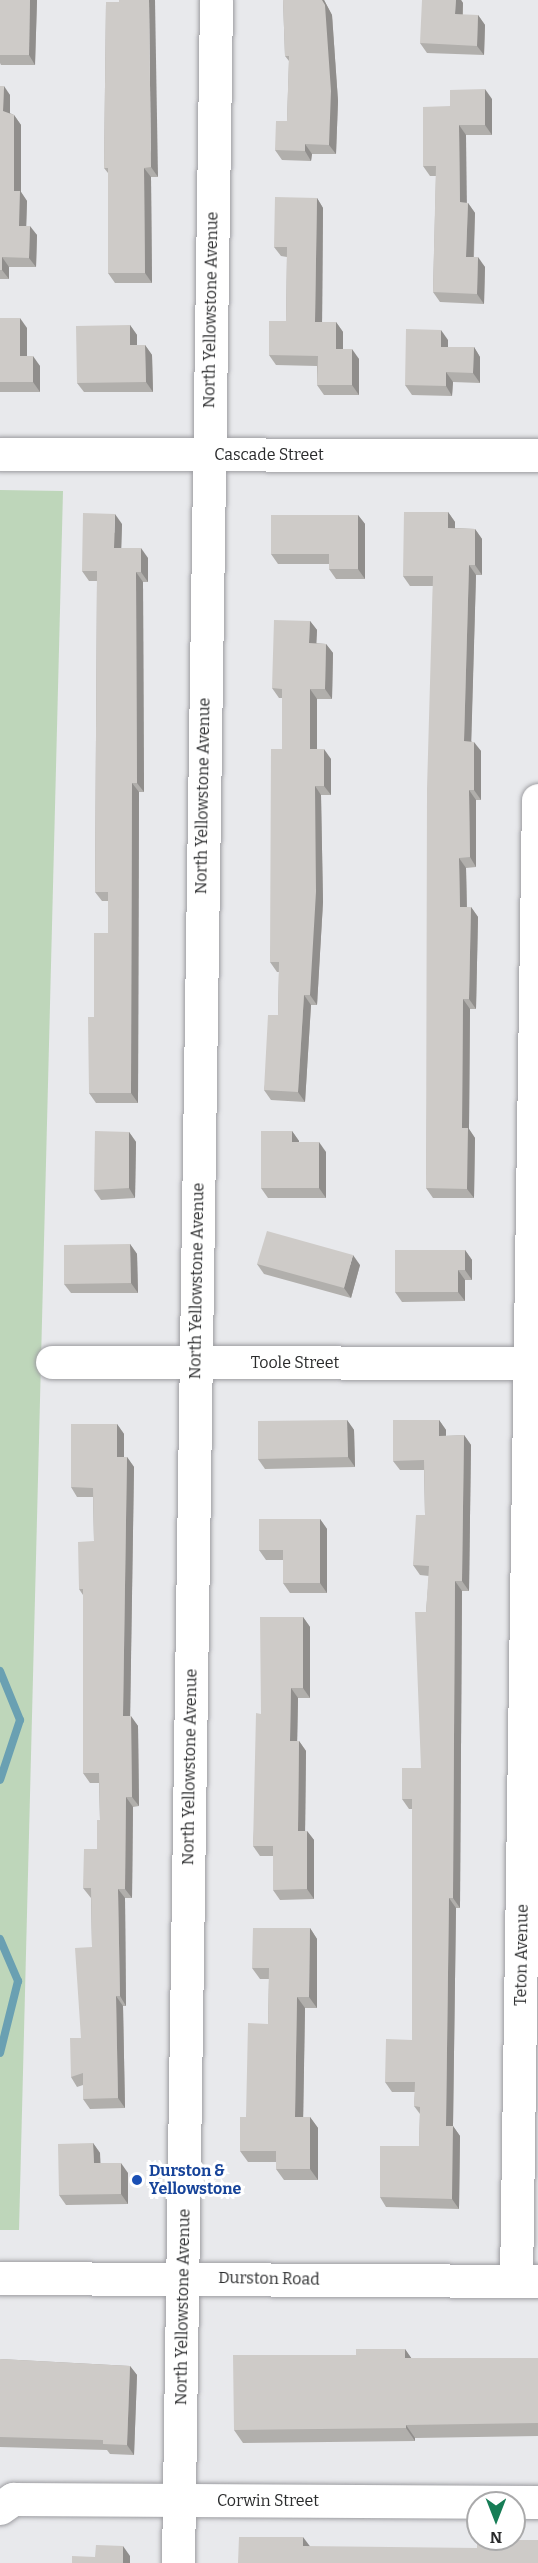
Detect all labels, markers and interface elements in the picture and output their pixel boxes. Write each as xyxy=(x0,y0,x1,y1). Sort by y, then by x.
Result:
street label: North Yellowstone Avenue xyxy=(200,212,222,408)
street label: Cascade Street xyxy=(214,445,324,465)
street label: North Yellowstone Avenue xyxy=(192,698,214,894)
street label: North Yellowstone Avenue xyxy=(186,1183,208,1379)
street label: Toole Street xyxy=(251,1353,339,1373)
street label: North Yellowstone Avenue xyxy=(179,1669,201,1865)
street label: Teton Avenue xyxy=(512,1904,532,2006)
place label: Durston & Yellowstone xyxy=(149,2161,241,2199)
marker: Durston & Yellowstone xyxy=(130,2173,144,2187)
street label: North Yellowstone Avenue xyxy=(172,2209,194,2405)
street label: Durston Road xyxy=(218,2269,320,2289)
street label: Corwin Street xyxy=(217,2491,319,2511)
north arrow xyxy=(466,2491,526,2551)
text: N xyxy=(490,2528,502,2547)

